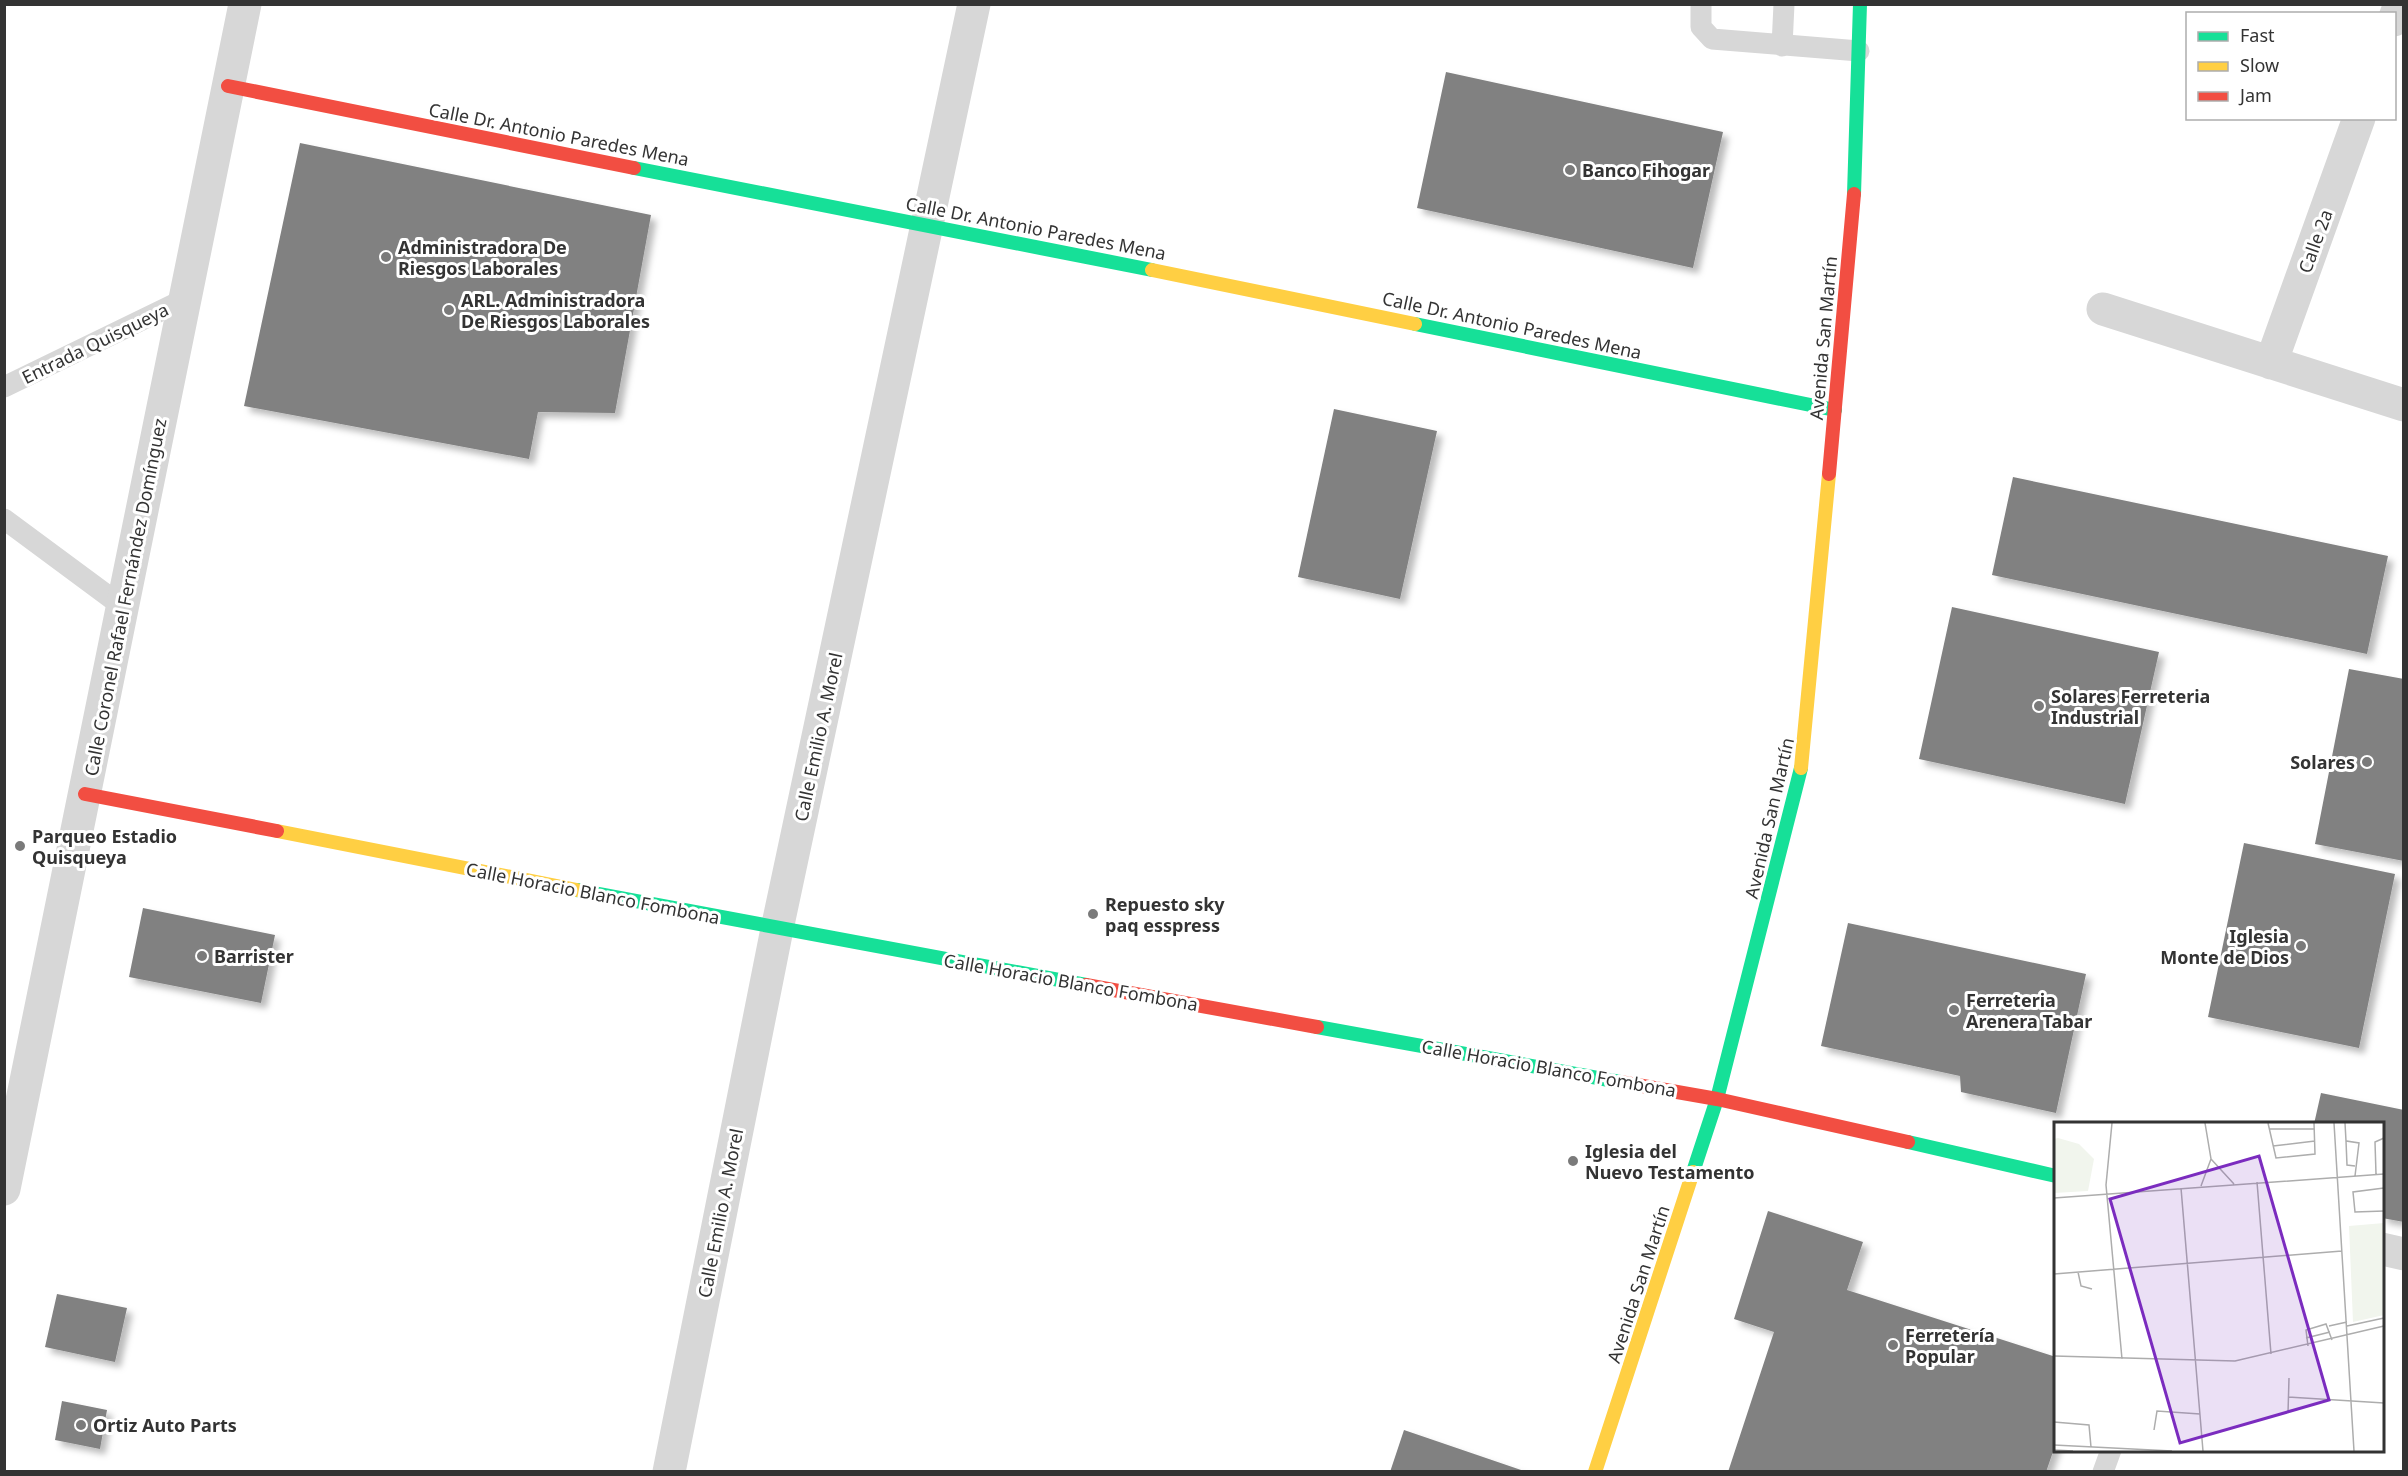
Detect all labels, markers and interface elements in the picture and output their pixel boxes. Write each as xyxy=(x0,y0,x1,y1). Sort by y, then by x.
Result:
legend xyxy=(2186,12,2396,120)
text: Fast xyxy=(2240,23,2275,47)
text: Slow xyxy=(2240,53,2279,77)
text: Jam xyxy=(2238,83,2272,107)
street label: Calle Dr. Antonio Paredes Mena xyxy=(427,97,691,171)
place label: Banco Fihogar xyxy=(1582,158,1710,182)
marker: Banco Fihogar xyxy=(1563,163,1577,177)
street label: Calle Dr. Antonio Paredes Mena xyxy=(904,191,1168,265)
street label: Calle 2a xyxy=(2292,206,2338,276)
place label: Administradora De Riesgos Laborales xyxy=(398,235,567,280)
marker: Administradora De Riesgos Laborales xyxy=(379,250,393,264)
street label: Avenida San Martín xyxy=(1804,255,1842,421)
street label: Calle Dr. Antonio Paredes Mena xyxy=(1380,286,1644,364)
place label: ARL. Administradora De Riesgos Laborales xyxy=(461,288,650,333)
street label: Entrada Quisqueya xyxy=(18,297,172,389)
marker: ARL. Administradora De Riesgos Laborales xyxy=(442,303,456,317)
street label: Calle Coronel Rafael Fernández Domínguez xyxy=(78,416,172,778)
street label: Calle Emilio A. Morel xyxy=(788,650,848,824)
place label: Solares Ferreteria Industrial xyxy=(2051,684,2210,729)
marker: Solares Ferreteria Industrial xyxy=(2032,699,2046,713)
street label: Avenida San Martín xyxy=(1739,735,1799,901)
place label: Solares xyxy=(2290,750,2355,774)
marker: Solares xyxy=(2360,755,2374,769)
place label: Parqueo Estadio Quisqueya xyxy=(32,824,177,869)
marker: Parqueo Estadio Quisqueya xyxy=(13,839,27,853)
street label: Calle Horacio Blanco Fombona xyxy=(464,857,722,929)
place label: Repuesto sky paq esspress xyxy=(1105,892,1225,937)
marker: Repuesto sky paq esspress xyxy=(1086,907,1100,921)
place label: Iglesia Monte de Dios xyxy=(2160,924,2289,969)
marker: Iglesia Monte de Dios xyxy=(2294,939,2308,953)
place label: Barrister xyxy=(214,944,294,968)
street label: Calle Horacio Blanco Fombona xyxy=(942,948,1200,1016)
marker: Barrister xyxy=(195,949,209,963)
place label: Ferreteria Arenera Tabar xyxy=(1966,988,2092,1033)
marker: Ferreteria Arenera Tabar xyxy=(1947,1003,1961,1017)
street label: Calle Horacio Blanco Fombona xyxy=(1420,1034,1678,1102)
inset map xyxy=(2054,1122,2384,1452)
street label: Calle Emilio A. Morel xyxy=(692,1126,748,1300)
place label: Iglesia del Nuevo Testamento xyxy=(1585,1139,1755,1184)
marker: Iglesia del Nuevo Testamento xyxy=(1566,1154,1580,1168)
street label: Avenida San Martín xyxy=(1601,1202,1675,1366)
place label: Ferretería Popular xyxy=(1905,1323,1995,1368)
marker: Ferretería Popular xyxy=(1886,1338,1900,1352)
place label: Ortiz Auto Parts xyxy=(93,1413,237,1437)
marker: Ortiz Auto Parts xyxy=(74,1418,88,1432)

